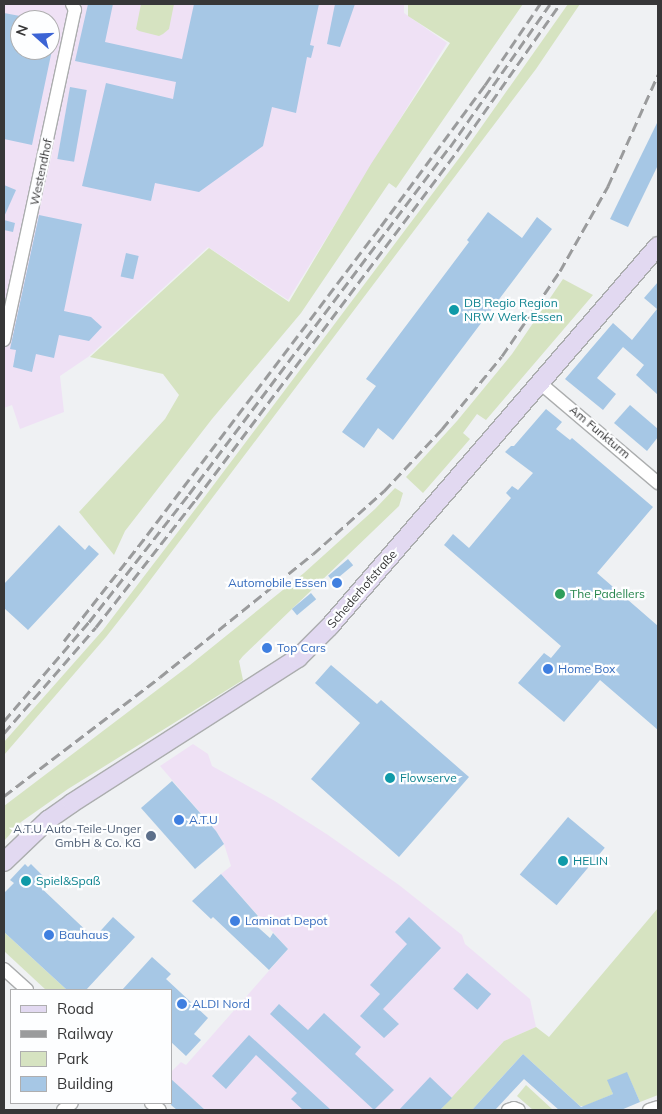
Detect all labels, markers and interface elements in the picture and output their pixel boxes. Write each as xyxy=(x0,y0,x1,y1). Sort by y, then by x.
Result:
north arrow xyxy=(10,10,60,60)
text: N xyxy=(12,22,32,38)
street label: Westendhof xyxy=(27,137,55,207)
place label: DB Regio Region NRW Werk Essen xyxy=(464,296,563,324)
marker: DB Regio Region NRW Werk Essen xyxy=(448,304,460,316)
street label: Am Funkturm xyxy=(567,402,633,462)
street label: Schederhofstraße xyxy=(324,547,400,631)
place label: Automobile Essen xyxy=(228,576,327,590)
marker: Automobile Essen xyxy=(331,577,343,589)
place label: The Padellers xyxy=(570,587,645,601)
marker: The Padellers xyxy=(554,588,566,600)
place label: Top Cars xyxy=(277,641,326,655)
marker: Top Cars xyxy=(261,642,273,654)
place label: Home Box xyxy=(558,662,616,676)
marker: Home Box xyxy=(542,663,554,675)
place label: Flowserve xyxy=(400,771,457,785)
marker: Flowserve xyxy=(384,772,396,784)
place label: A.T.U xyxy=(189,813,218,827)
marker: A.T.U xyxy=(173,814,185,826)
place label: A.T.U Auto-Teile-Unger GmbH & Co. KG xyxy=(13,822,141,850)
marker: A.T.U Auto-Teile-Unger GmbH & Co. KG xyxy=(145,830,157,842)
place label: HELIN xyxy=(573,854,608,868)
marker: HELIN xyxy=(557,855,569,867)
place label: Spiel&Spaß xyxy=(36,874,100,888)
marker: Spiel&Spaß xyxy=(20,875,32,887)
place label: Laminat Depot xyxy=(245,914,327,928)
marker: Laminat Depot xyxy=(229,915,241,927)
place label: Bauhaus xyxy=(59,928,108,942)
marker: Bauhaus xyxy=(43,929,55,941)
legend xyxy=(10,989,172,1104)
place label: ALDI Nord xyxy=(192,997,250,1011)
marker: ALDI Nord xyxy=(176,998,188,1010)
text: Road xyxy=(57,999,94,1018)
text: Railway xyxy=(57,1024,113,1043)
text: Park xyxy=(57,1049,89,1068)
text: Building xyxy=(57,1074,113,1093)

